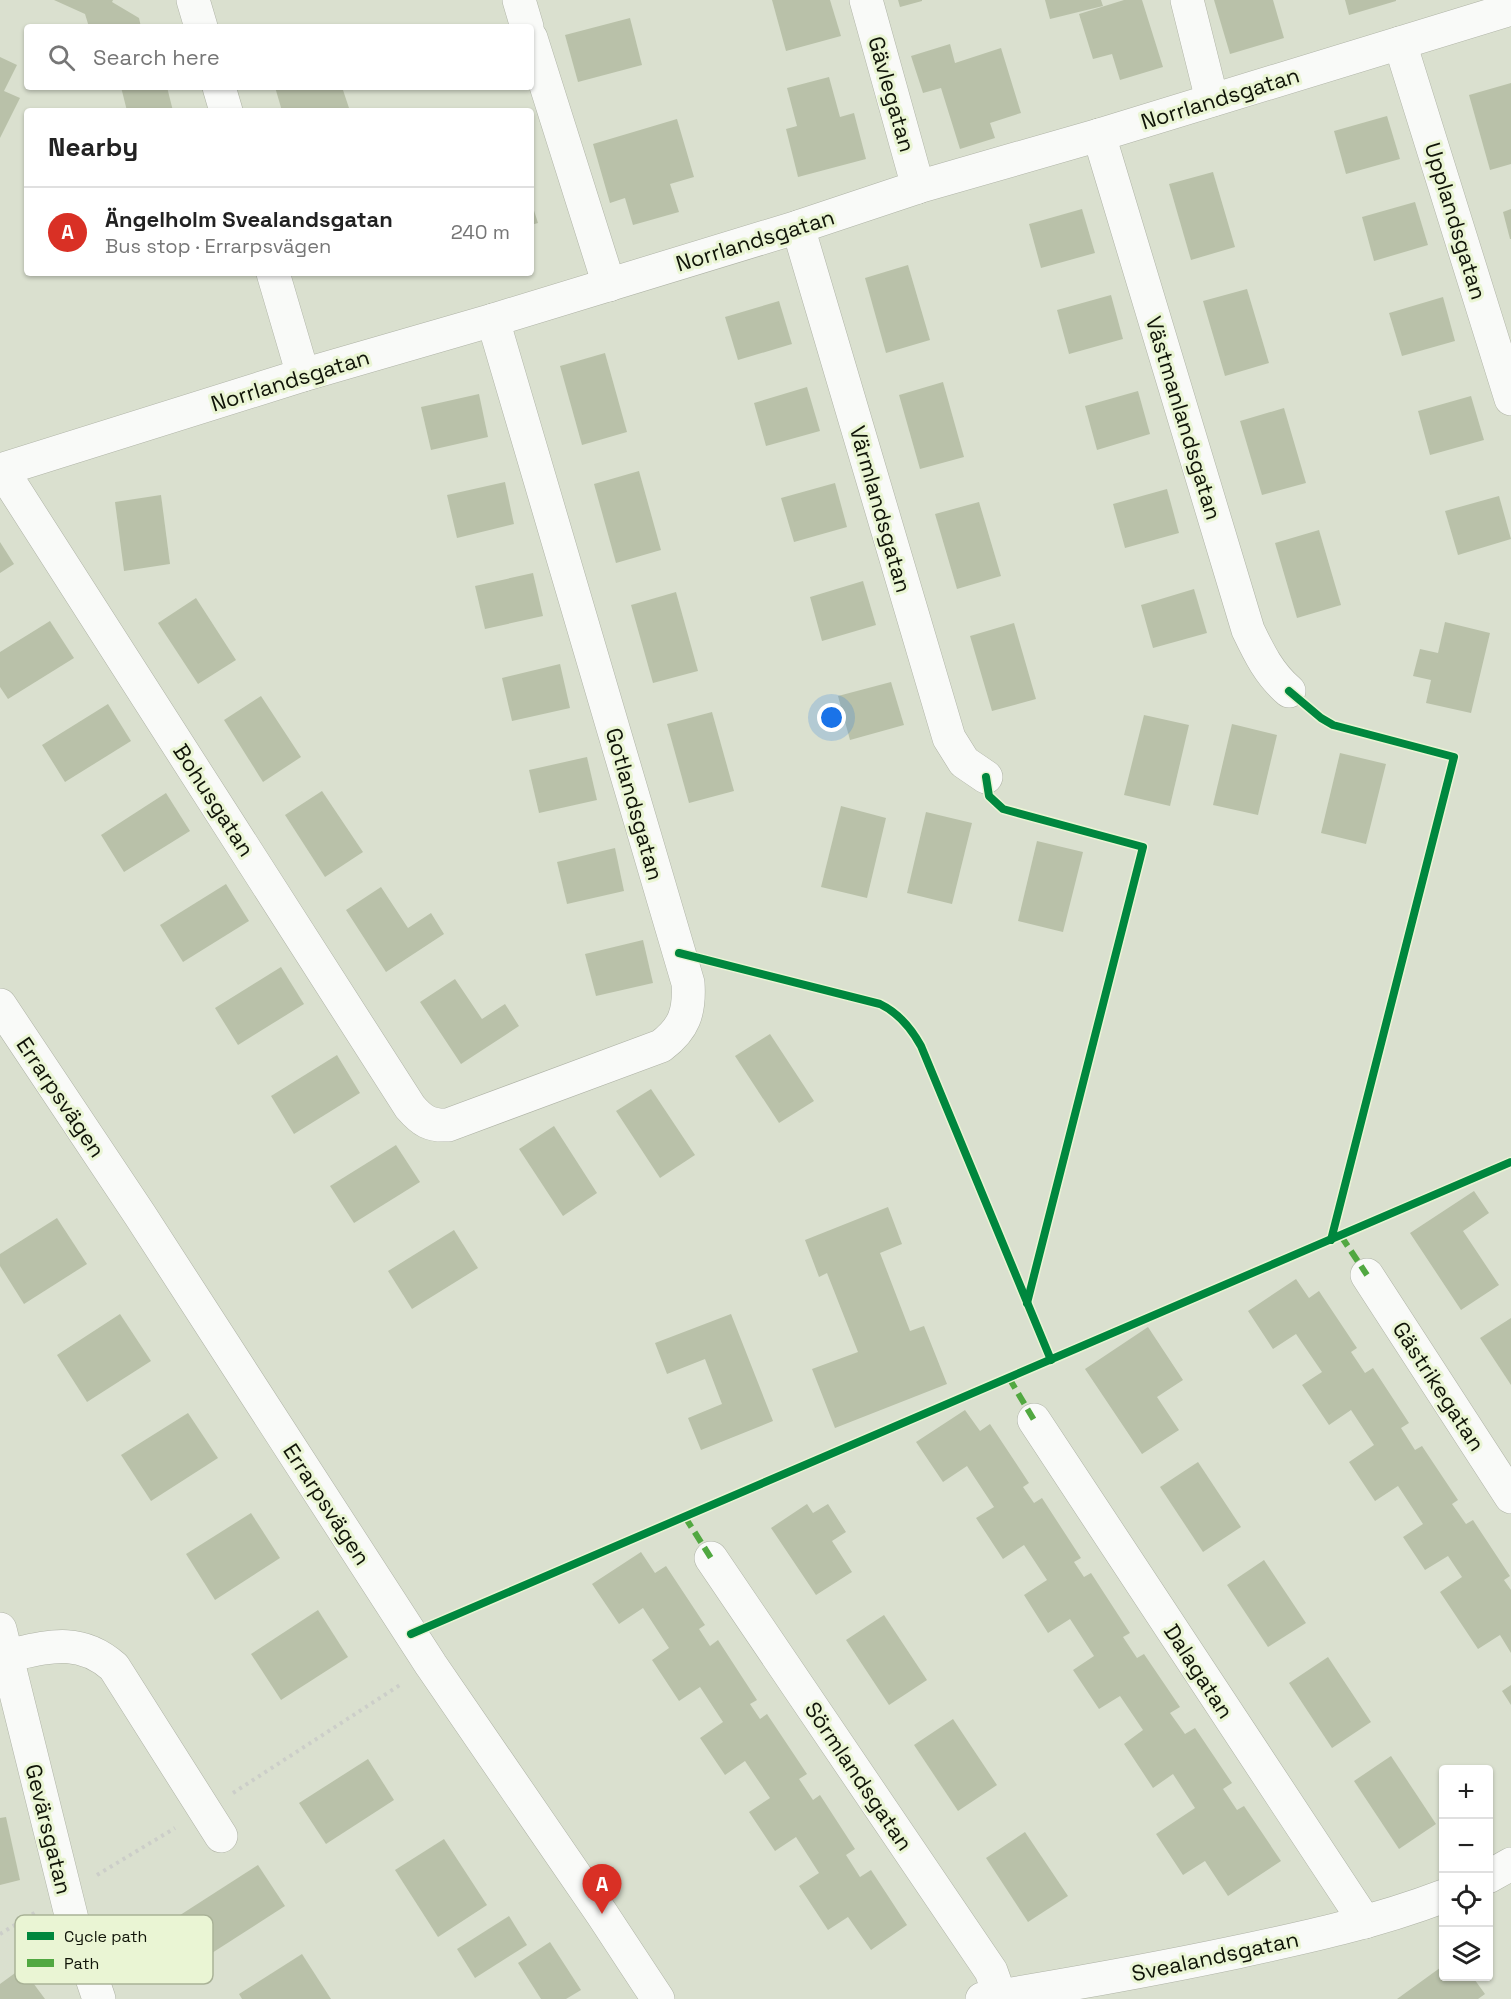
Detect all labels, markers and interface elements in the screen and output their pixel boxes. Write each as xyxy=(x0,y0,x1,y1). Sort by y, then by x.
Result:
search box xyxy=(24,24,534,90)
street label: Gävlegatan xyxy=(862,33,922,155)
icon: search xyxy=(45,41,78,74)
text: Search here xyxy=(93,43,220,71)
street label: Norrlandsgatan xyxy=(1137,61,1303,135)
text: Nearby xyxy=(48,130,138,164)
street label: Upplandsgatan xyxy=(1419,139,1493,303)
street label: Norrlandsgatan xyxy=(672,203,838,277)
text: Ängelholm Svealandsgatan xyxy=(105,205,393,233)
text: A xyxy=(61,219,74,245)
text: 240 m xyxy=(451,219,510,245)
text: Bus stop · Errarpsvägen xyxy=(105,233,331,259)
street label: Västmanlandsgatan xyxy=(1140,313,1228,523)
street label: Norrlandsgatan xyxy=(207,343,373,417)
street label: Värmlandsgatan xyxy=(844,422,918,596)
your location xyxy=(817,703,846,732)
street label: Gotlandsgatan xyxy=(600,725,670,883)
street label: Bohusgatan xyxy=(167,738,261,862)
street label: Errarpsvägen xyxy=(10,1031,112,1163)
street label: Gästrikegatan xyxy=(1387,1316,1491,1456)
street label: Errarpsvägen xyxy=(277,1438,377,1570)
street label: Dalagatan xyxy=(1158,1618,1240,1724)
street label: Sörmlandsgatan xyxy=(799,1696,919,1856)
street label: Gevärsgatan xyxy=(19,1761,79,1897)
map controls xyxy=(1439,1765,1493,1981)
button: + xyxy=(1439,1765,1493,1819)
button: − xyxy=(1439,1819,1493,1873)
pin: A xyxy=(582,1864,622,1914)
button: locate xyxy=(1439,1873,1493,1927)
legend xyxy=(15,1915,213,1984)
street label: Svealandsgatan xyxy=(1129,1925,1301,1987)
text: Cycle path xyxy=(64,1926,147,1947)
button: layers xyxy=(1439,1927,1493,1981)
text: Path xyxy=(64,1953,99,1974)

